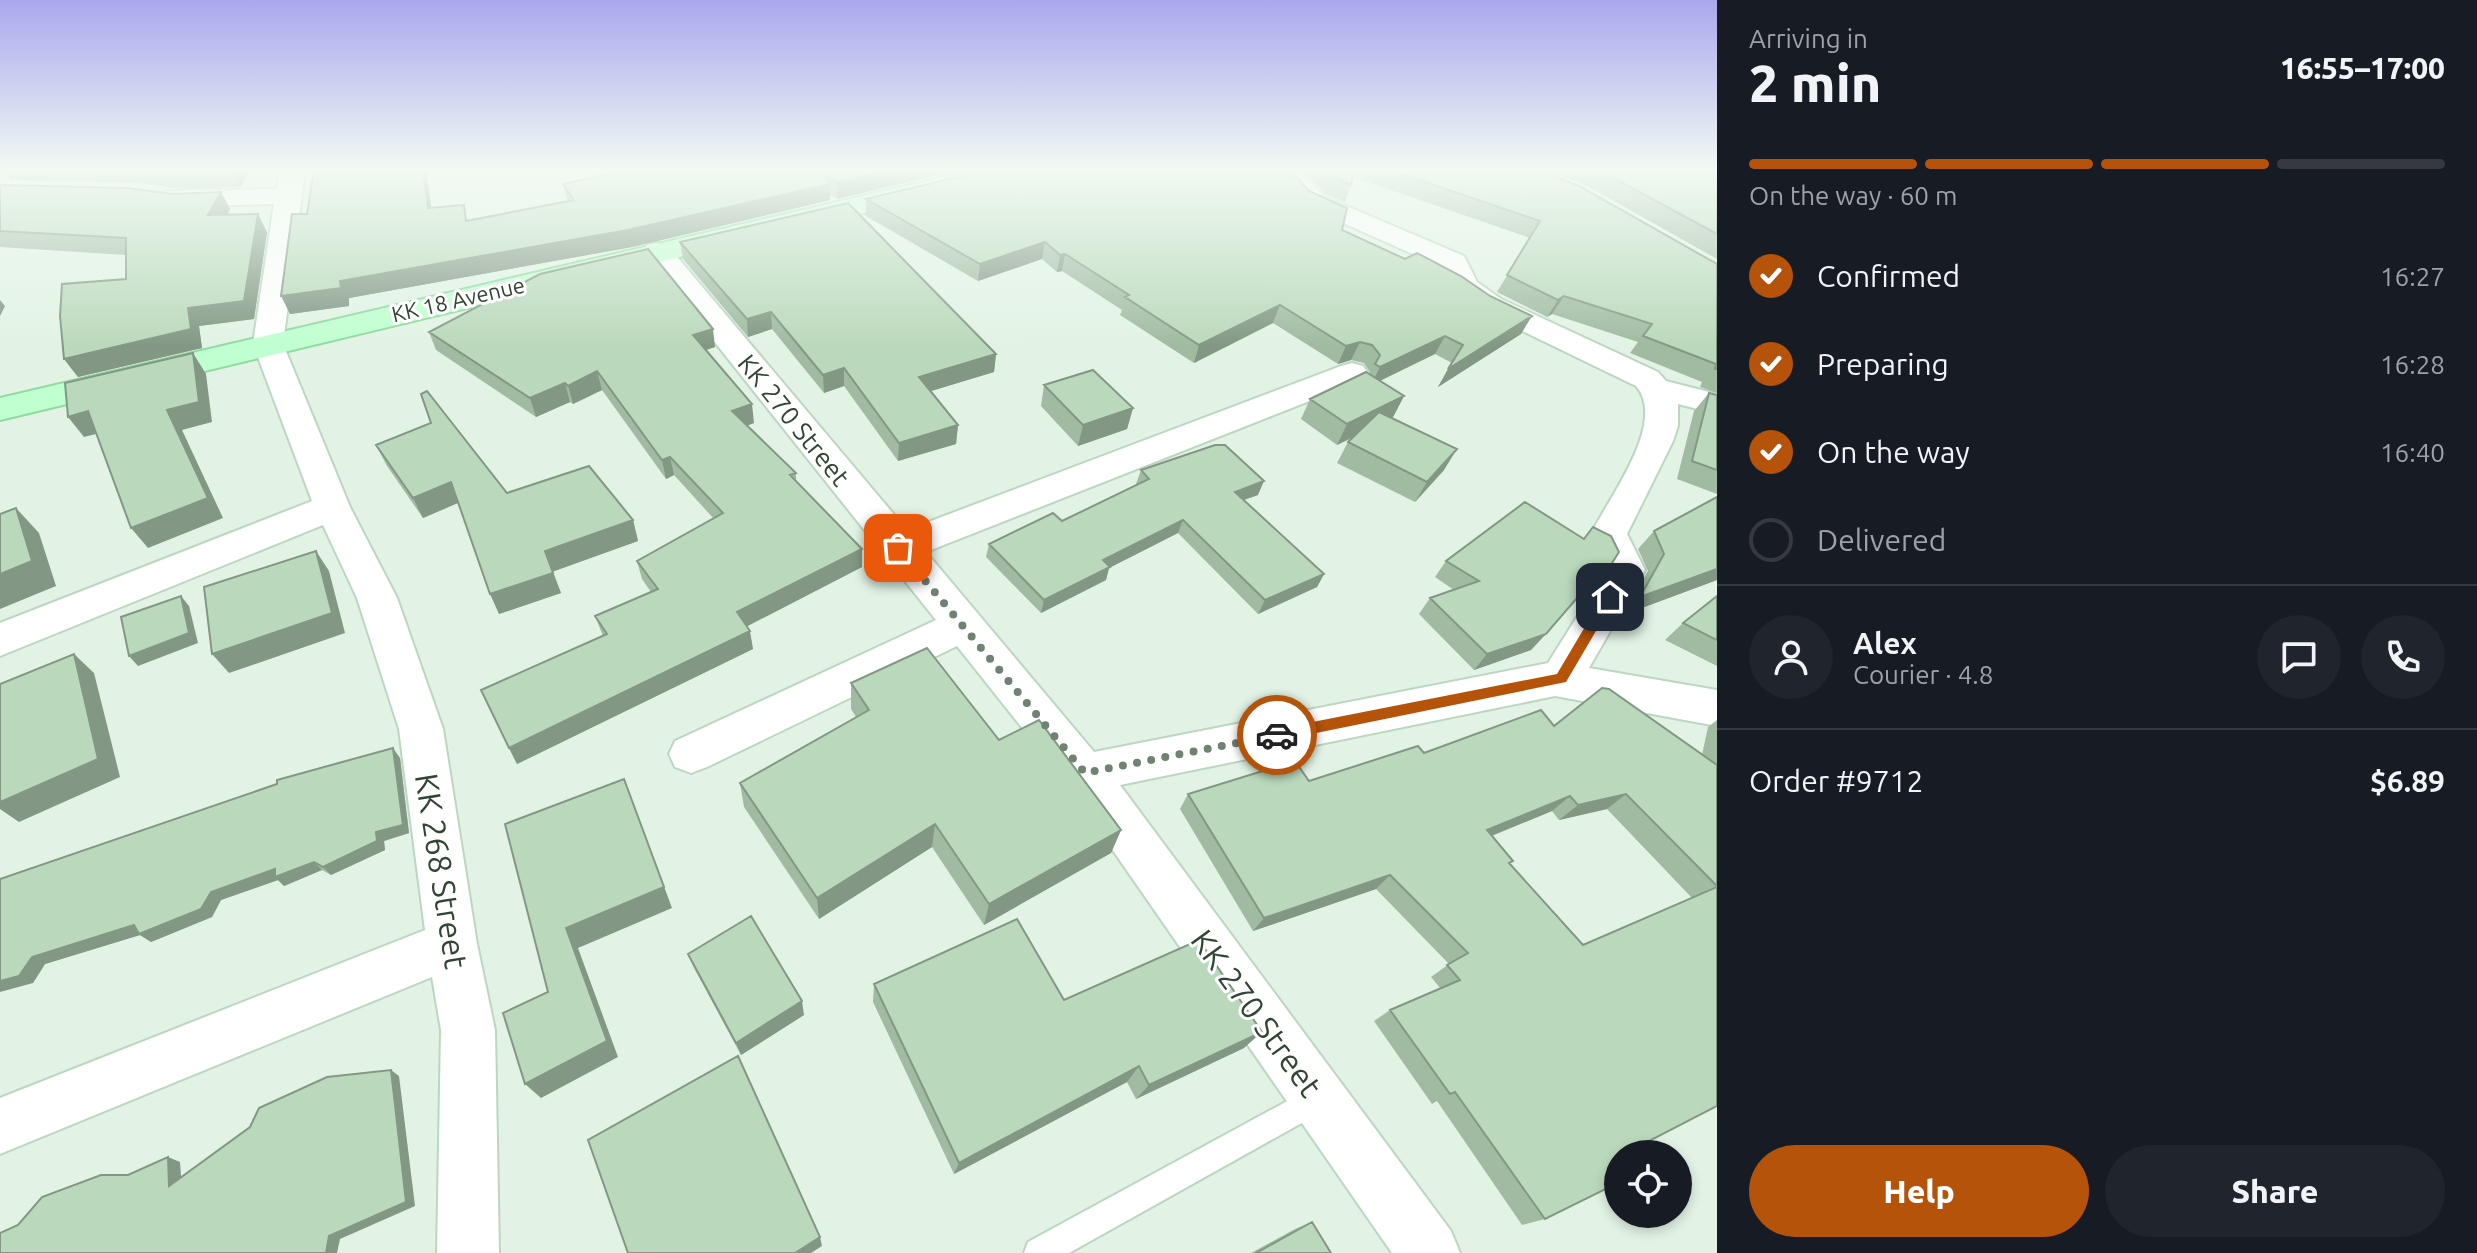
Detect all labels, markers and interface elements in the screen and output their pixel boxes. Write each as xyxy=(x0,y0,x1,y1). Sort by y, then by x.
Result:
text: Arriving in xyxy=(1749,24,1868,53)
text: 16:55–17:00 xyxy=(2280,51,2445,85)
text: 2 min xyxy=(1749,54,1881,112)
text: On the way · 60 m xyxy=(1749,181,1957,210)
icon: check xyxy=(1749,254,1793,298)
text: Confirmed xyxy=(1817,259,1960,293)
text: 16:27 xyxy=(2380,262,2445,291)
street label: KK 18 Avenue xyxy=(389,272,527,326)
icon: check xyxy=(1749,342,1793,386)
text: Preparing xyxy=(1817,347,1949,381)
street label: KK 270 Street xyxy=(732,349,856,491)
text: 16:28 xyxy=(2380,350,2445,379)
icon: check xyxy=(1749,430,1793,474)
text: On the way xyxy=(1817,435,1970,469)
text: 16:40 xyxy=(2380,438,2445,467)
pin xyxy=(864,514,932,582)
text: Delivered xyxy=(1817,523,1946,557)
icon: bag xyxy=(876,526,920,570)
pin xyxy=(1576,563,1644,631)
icon: home xyxy=(1588,575,1632,619)
button: person xyxy=(1749,615,1833,699)
button: chat xyxy=(2257,615,2341,699)
button: phone xyxy=(2361,615,2445,699)
text: Alex xyxy=(1853,626,1917,660)
text: Courier · 4.8 xyxy=(1853,660,1993,689)
courier xyxy=(1237,695,1317,775)
icon: car xyxy=(1255,713,1299,757)
text: Order #9712 xyxy=(1749,764,1923,798)
text: $6.89 xyxy=(2370,764,2445,798)
street label: KK 268 Street xyxy=(409,771,475,972)
street label: KK 270 Street xyxy=(1185,923,1330,1104)
map controls xyxy=(1604,1140,1692,1228)
button: locate xyxy=(1604,1140,1692,1228)
button: Help xyxy=(1749,1145,2089,1237)
button: Share xyxy=(2105,1145,2445,1237)

